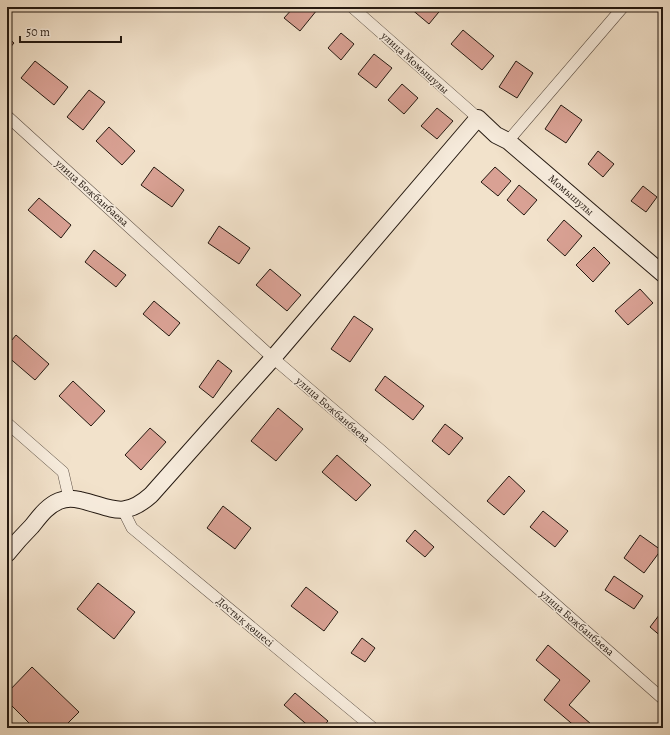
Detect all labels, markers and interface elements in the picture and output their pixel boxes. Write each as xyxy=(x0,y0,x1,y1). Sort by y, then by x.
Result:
scale bar xyxy=(20,18,121,44)
text: 50 m xyxy=(26,24,50,40)
street label: улица Момышулы xyxy=(377,28,452,97)
street label: улица Божбанбаева xyxy=(51,155,133,231)
street label: Момышулы xyxy=(545,171,597,219)
street label: улица Божбанбаева xyxy=(292,373,374,447)
street label: улица Божбанбаева xyxy=(536,586,618,660)
street label: Достық көшесі xyxy=(213,594,277,650)

